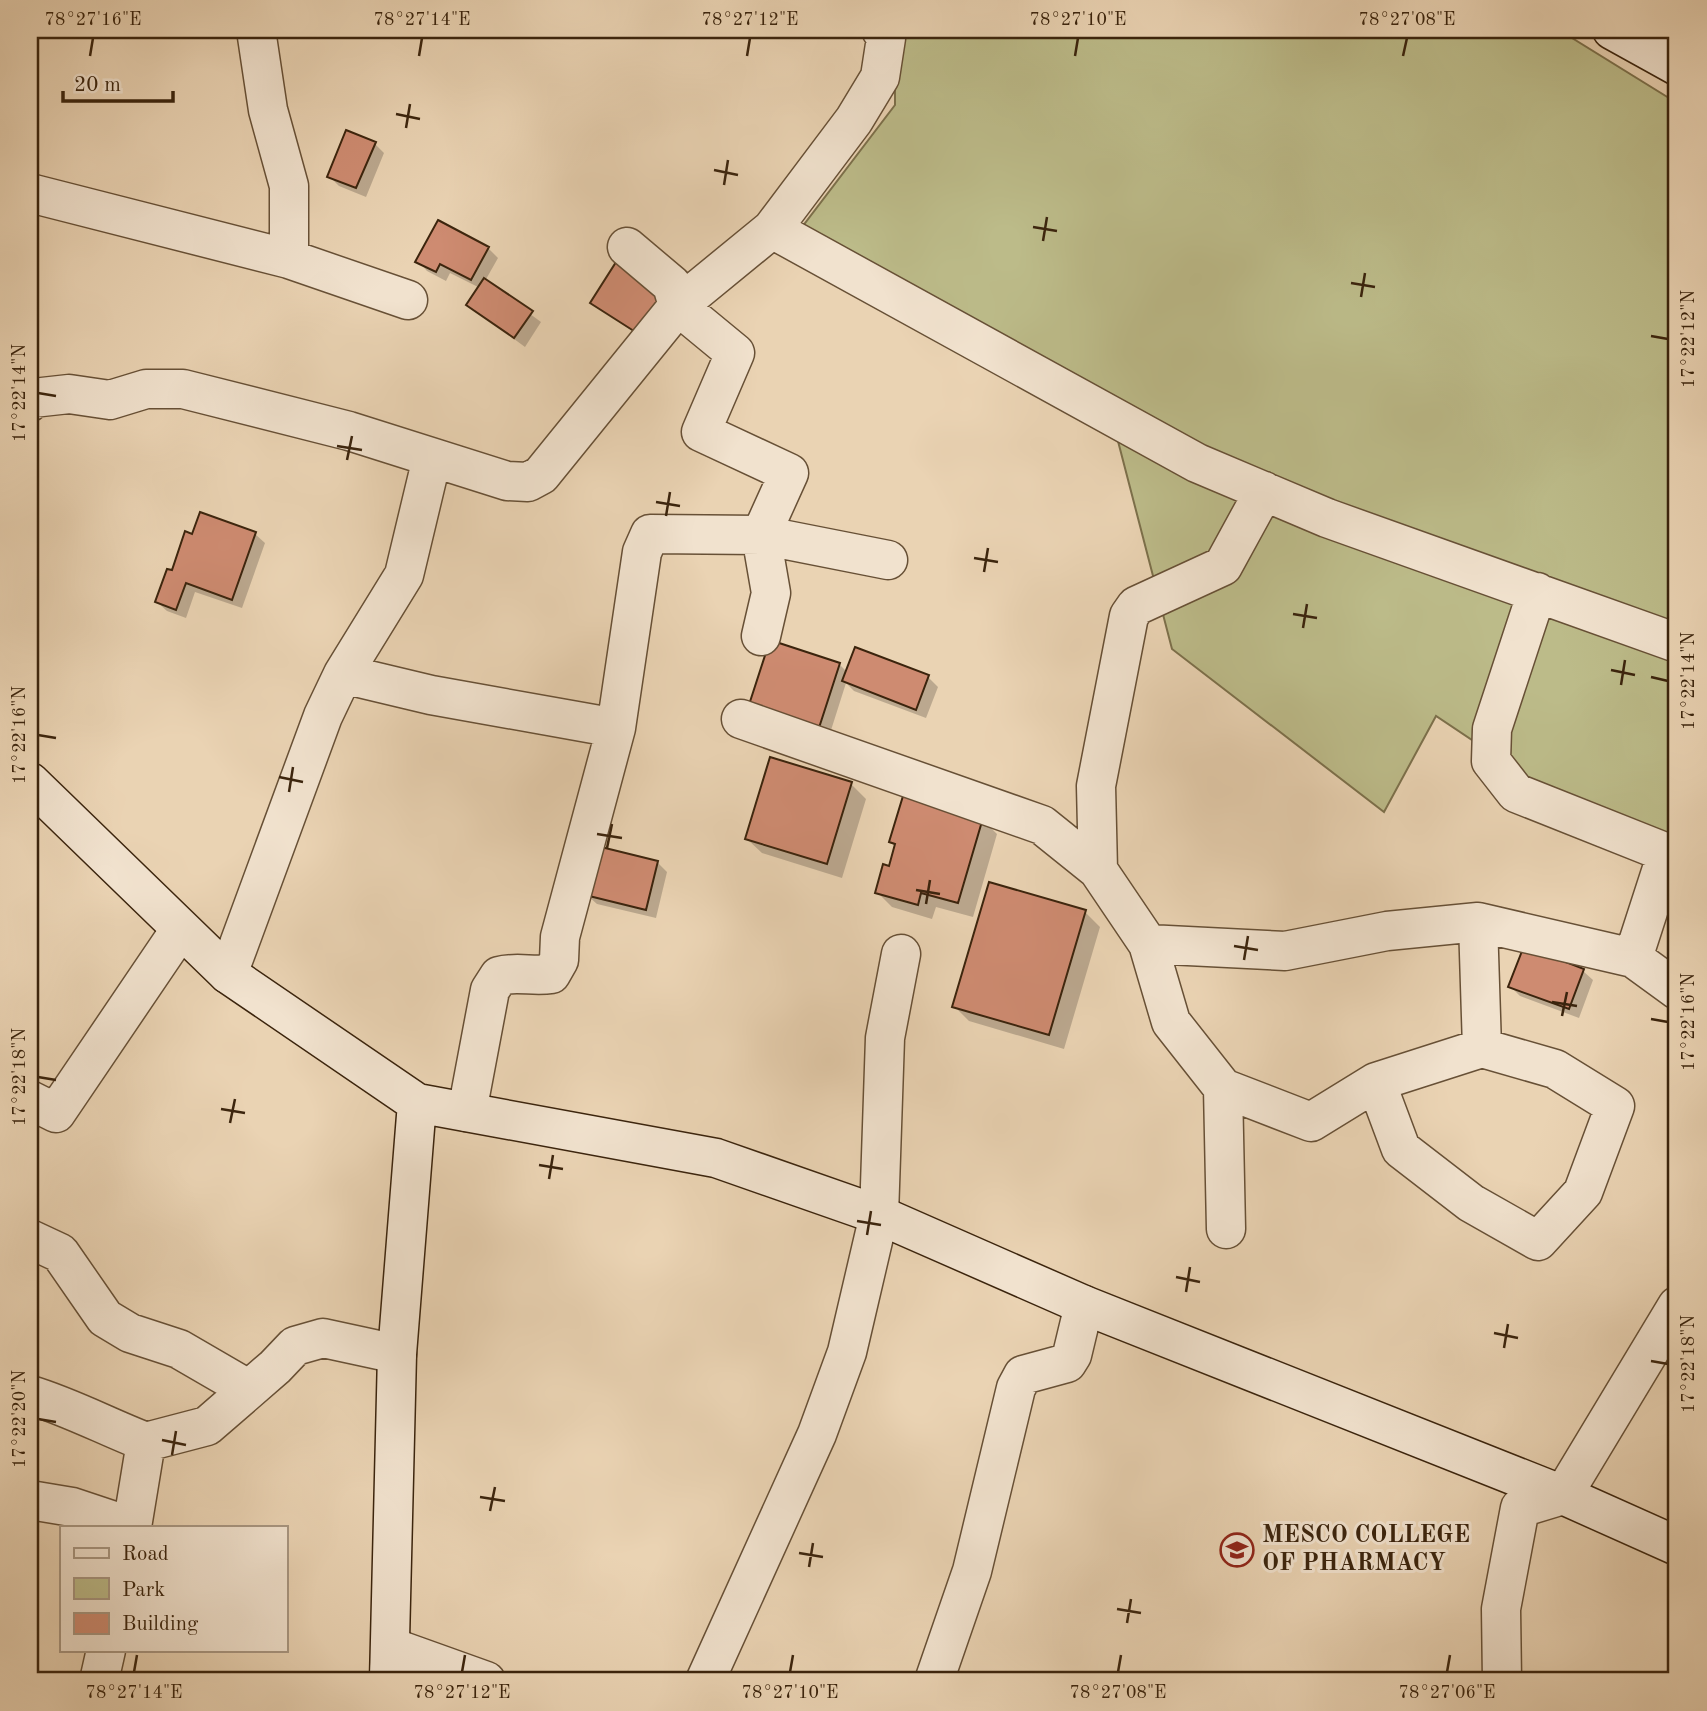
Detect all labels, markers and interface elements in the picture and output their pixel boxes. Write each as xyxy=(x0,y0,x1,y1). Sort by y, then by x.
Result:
text: 78°27'16"E xyxy=(45,11,141,29)
text: 78°27'14"E xyxy=(374,11,470,29)
text: 78°27'12"E xyxy=(702,11,798,29)
text: 78°27'10"E xyxy=(1030,11,1126,29)
text: 78°27'08"E xyxy=(1359,11,1455,29)
scale bar xyxy=(63,60,173,104)
text: 20 m xyxy=(74,75,121,96)
text: 17°22'12"N xyxy=(1680,290,1698,388)
text: 17°22'14"N xyxy=(11,344,29,442)
text: 17°22'14"N xyxy=(1680,632,1698,730)
text: 17°22'16"N xyxy=(11,686,29,784)
text: 17°22'16"N xyxy=(1680,973,1698,1071)
text: 17°22'18"N xyxy=(11,1028,29,1126)
text: 17°22'18"N xyxy=(1680,1315,1698,1413)
text: 17°22'20"N xyxy=(11,1370,29,1468)
place label: MESCO COLLEGE OF PHARMACY xyxy=(1262,1524,1470,1576)
legend xyxy=(60,1526,287,1652)
school or university icon: MESCO COLLEGE OF PHARMACY xyxy=(1218,1531,1256,1569)
text: Road xyxy=(122,1544,169,1565)
text: Park xyxy=(122,1580,165,1601)
text: Building xyxy=(122,1614,199,1635)
text: 78°27'14"E xyxy=(86,1684,182,1702)
text: 78°27'12"E xyxy=(414,1684,510,1702)
text: 78°27'10"E xyxy=(742,1684,838,1702)
text: 78°27'08"E xyxy=(1070,1684,1166,1702)
text: 78°27'06"E xyxy=(1399,1684,1495,1702)

